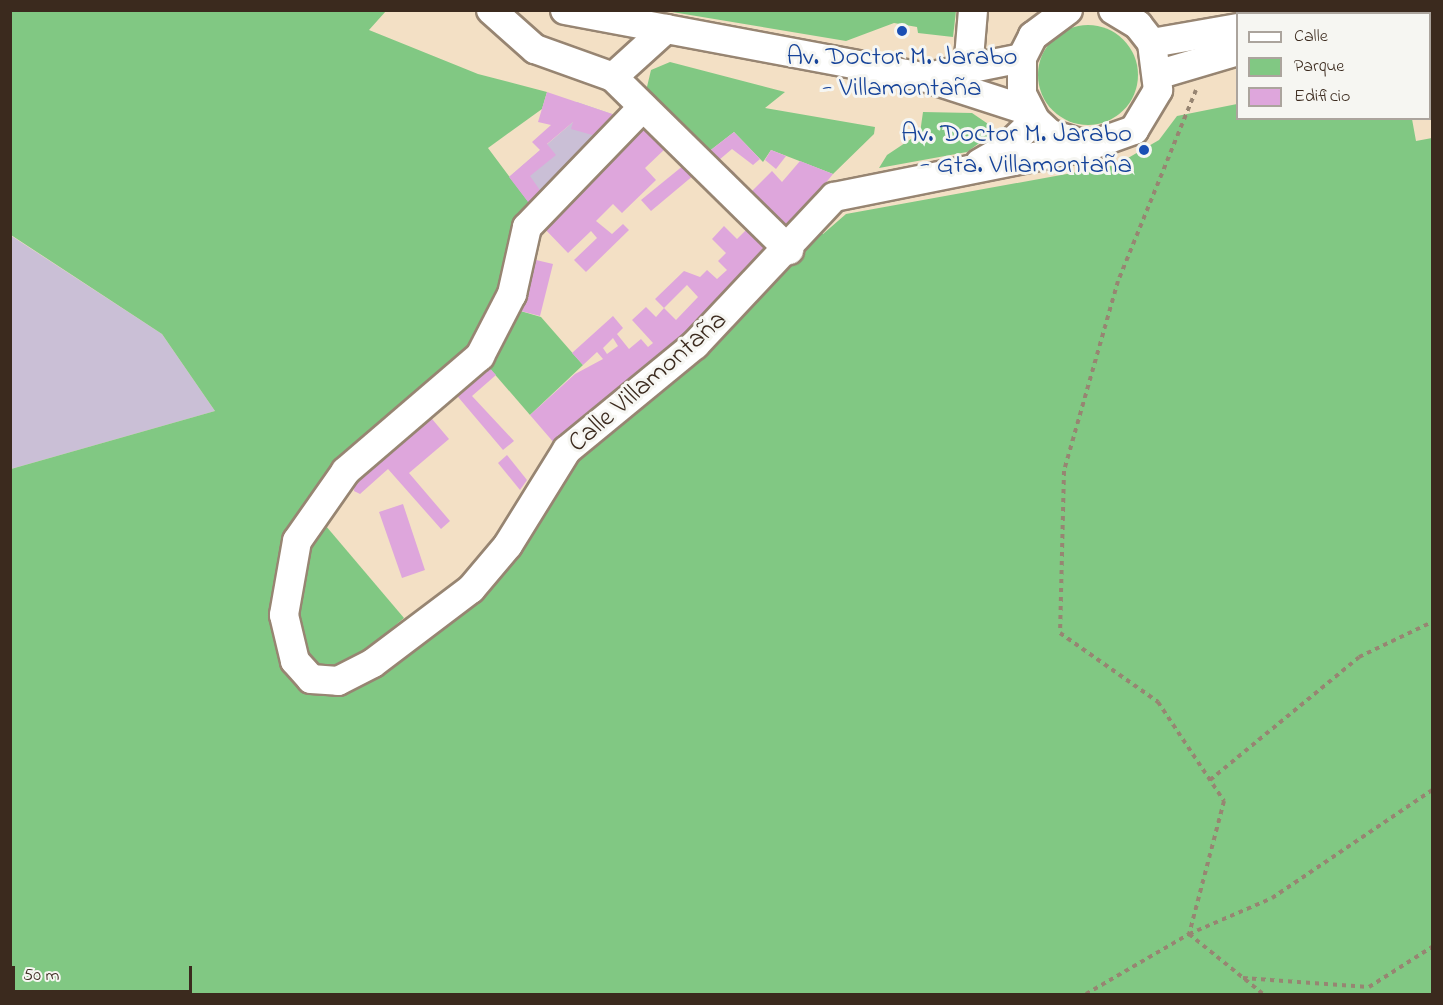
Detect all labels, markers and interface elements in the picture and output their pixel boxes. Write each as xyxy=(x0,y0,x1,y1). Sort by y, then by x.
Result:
legend xyxy=(1236,12,1431,120)
marker: Av. Doctor M. Jarabo - Villamontaña xyxy=(895,24,909,38)
text: Calle xyxy=(1294,24,1328,50)
place label: Av. Doctor M. Jarabo - Villamontaña xyxy=(786,41,1018,104)
text: Parque xyxy=(1294,54,1344,80)
text: Edificio xyxy=(1294,84,1350,110)
place label: Av. Doctor M. Jarabo - Gta. Villamontaña xyxy=(901,118,1132,181)
marker: Av. Doctor M. Jarabo - Gta. Villamontaña xyxy=(1137,143,1151,157)
street label: Calle Villamontaña xyxy=(562,304,734,460)
scale bar xyxy=(15,954,195,992)
text: 50 m xyxy=(23,963,60,989)

